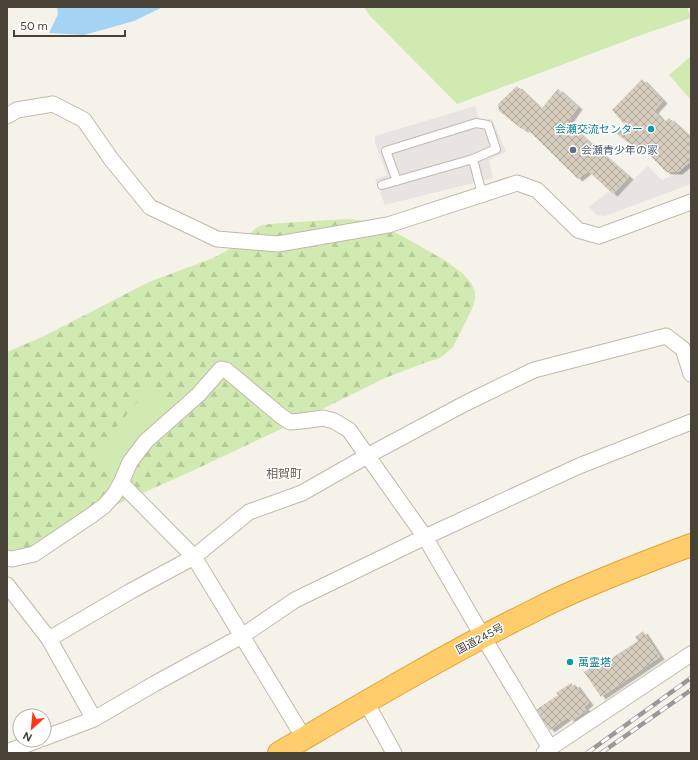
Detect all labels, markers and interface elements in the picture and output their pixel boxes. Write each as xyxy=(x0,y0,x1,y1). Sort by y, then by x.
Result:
scale bar xyxy=(14,12,125,38)
text: 50 m xyxy=(20,19,48,33)
place label: 会瀬交流センター xyxy=(555,123,643,136)
marker: 会瀬交流センター xyxy=(646,124,656,134)
place label: 会瀬青少年の家 xyxy=(581,144,658,157)
marker: 会瀬青少年の家 xyxy=(568,145,578,155)
district label: 相賀町 xyxy=(266,467,302,481)
street label: 国道245号 xyxy=(454,621,506,657)
place label: 萬霊塔 xyxy=(578,656,611,669)
marker: 萬霊塔 xyxy=(565,657,575,667)
north arrow xyxy=(12,708,52,748)
text: N xyxy=(21,729,34,744)

